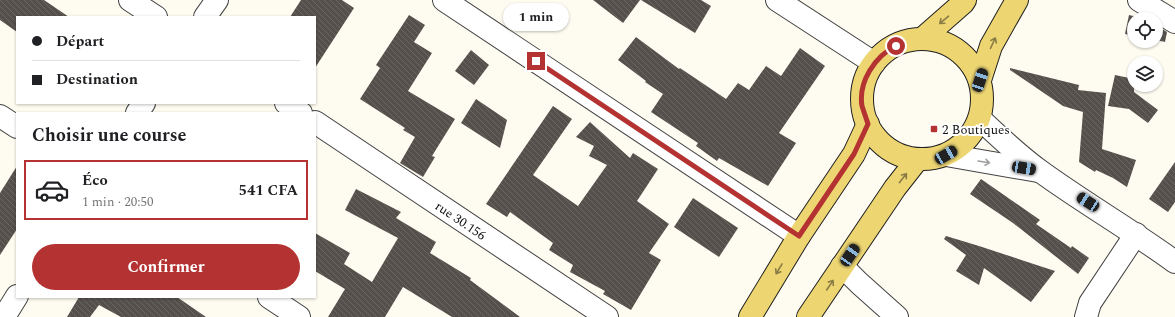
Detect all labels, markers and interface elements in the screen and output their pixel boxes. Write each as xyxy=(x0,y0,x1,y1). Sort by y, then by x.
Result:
callout: 1 min xyxy=(503,3,569,31)
text: 1 min xyxy=(519,7,553,27)
map controls xyxy=(1127,12,1163,92)
button: locate xyxy=(1127,12,1163,48)
one-way arrow xyxy=(939,16,949,25)
text: Départ xyxy=(56,30,104,53)
route start xyxy=(887,37,905,55)
one-way arrow xyxy=(990,37,997,49)
route end xyxy=(527,52,545,70)
button: layers xyxy=(1127,56,1163,92)
car xyxy=(971,67,989,93)
text: Destination xyxy=(56,68,138,91)
place label: 2 Boutiques xyxy=(942,120,1010,140)
text: Choisir une course xyxy=(32,122,186,149)
marker: 2 Boutiques xyxy=(929,124,939,134)
car xyxy=(933,144,959,166)
one-way arrow xyxy=(977,158,990,166)
car xyxy=(1011,160,1037,176)
text: Éco xyxy=(82,169,108,192)
icon: car xyxy=(34,172,70,208)
one-way arrow xyxy=(899,172,908,183)
text: 541 CFA xyxy=(239,179,298,202)
car xyxy=(1075,190,1101,214)
text: 1 min · 20:50 xyxy=(82,192,154,212)
street label: rue 30.156 xyxy=(431,196,490,246)
car xyxy=(838,242,862,268)
button: Confirmer xyxy=(32,244,300,290)
one-way arrow xyxy=(775,263,783,274)
one-way arrow xyxy=(826,279,834,290)

